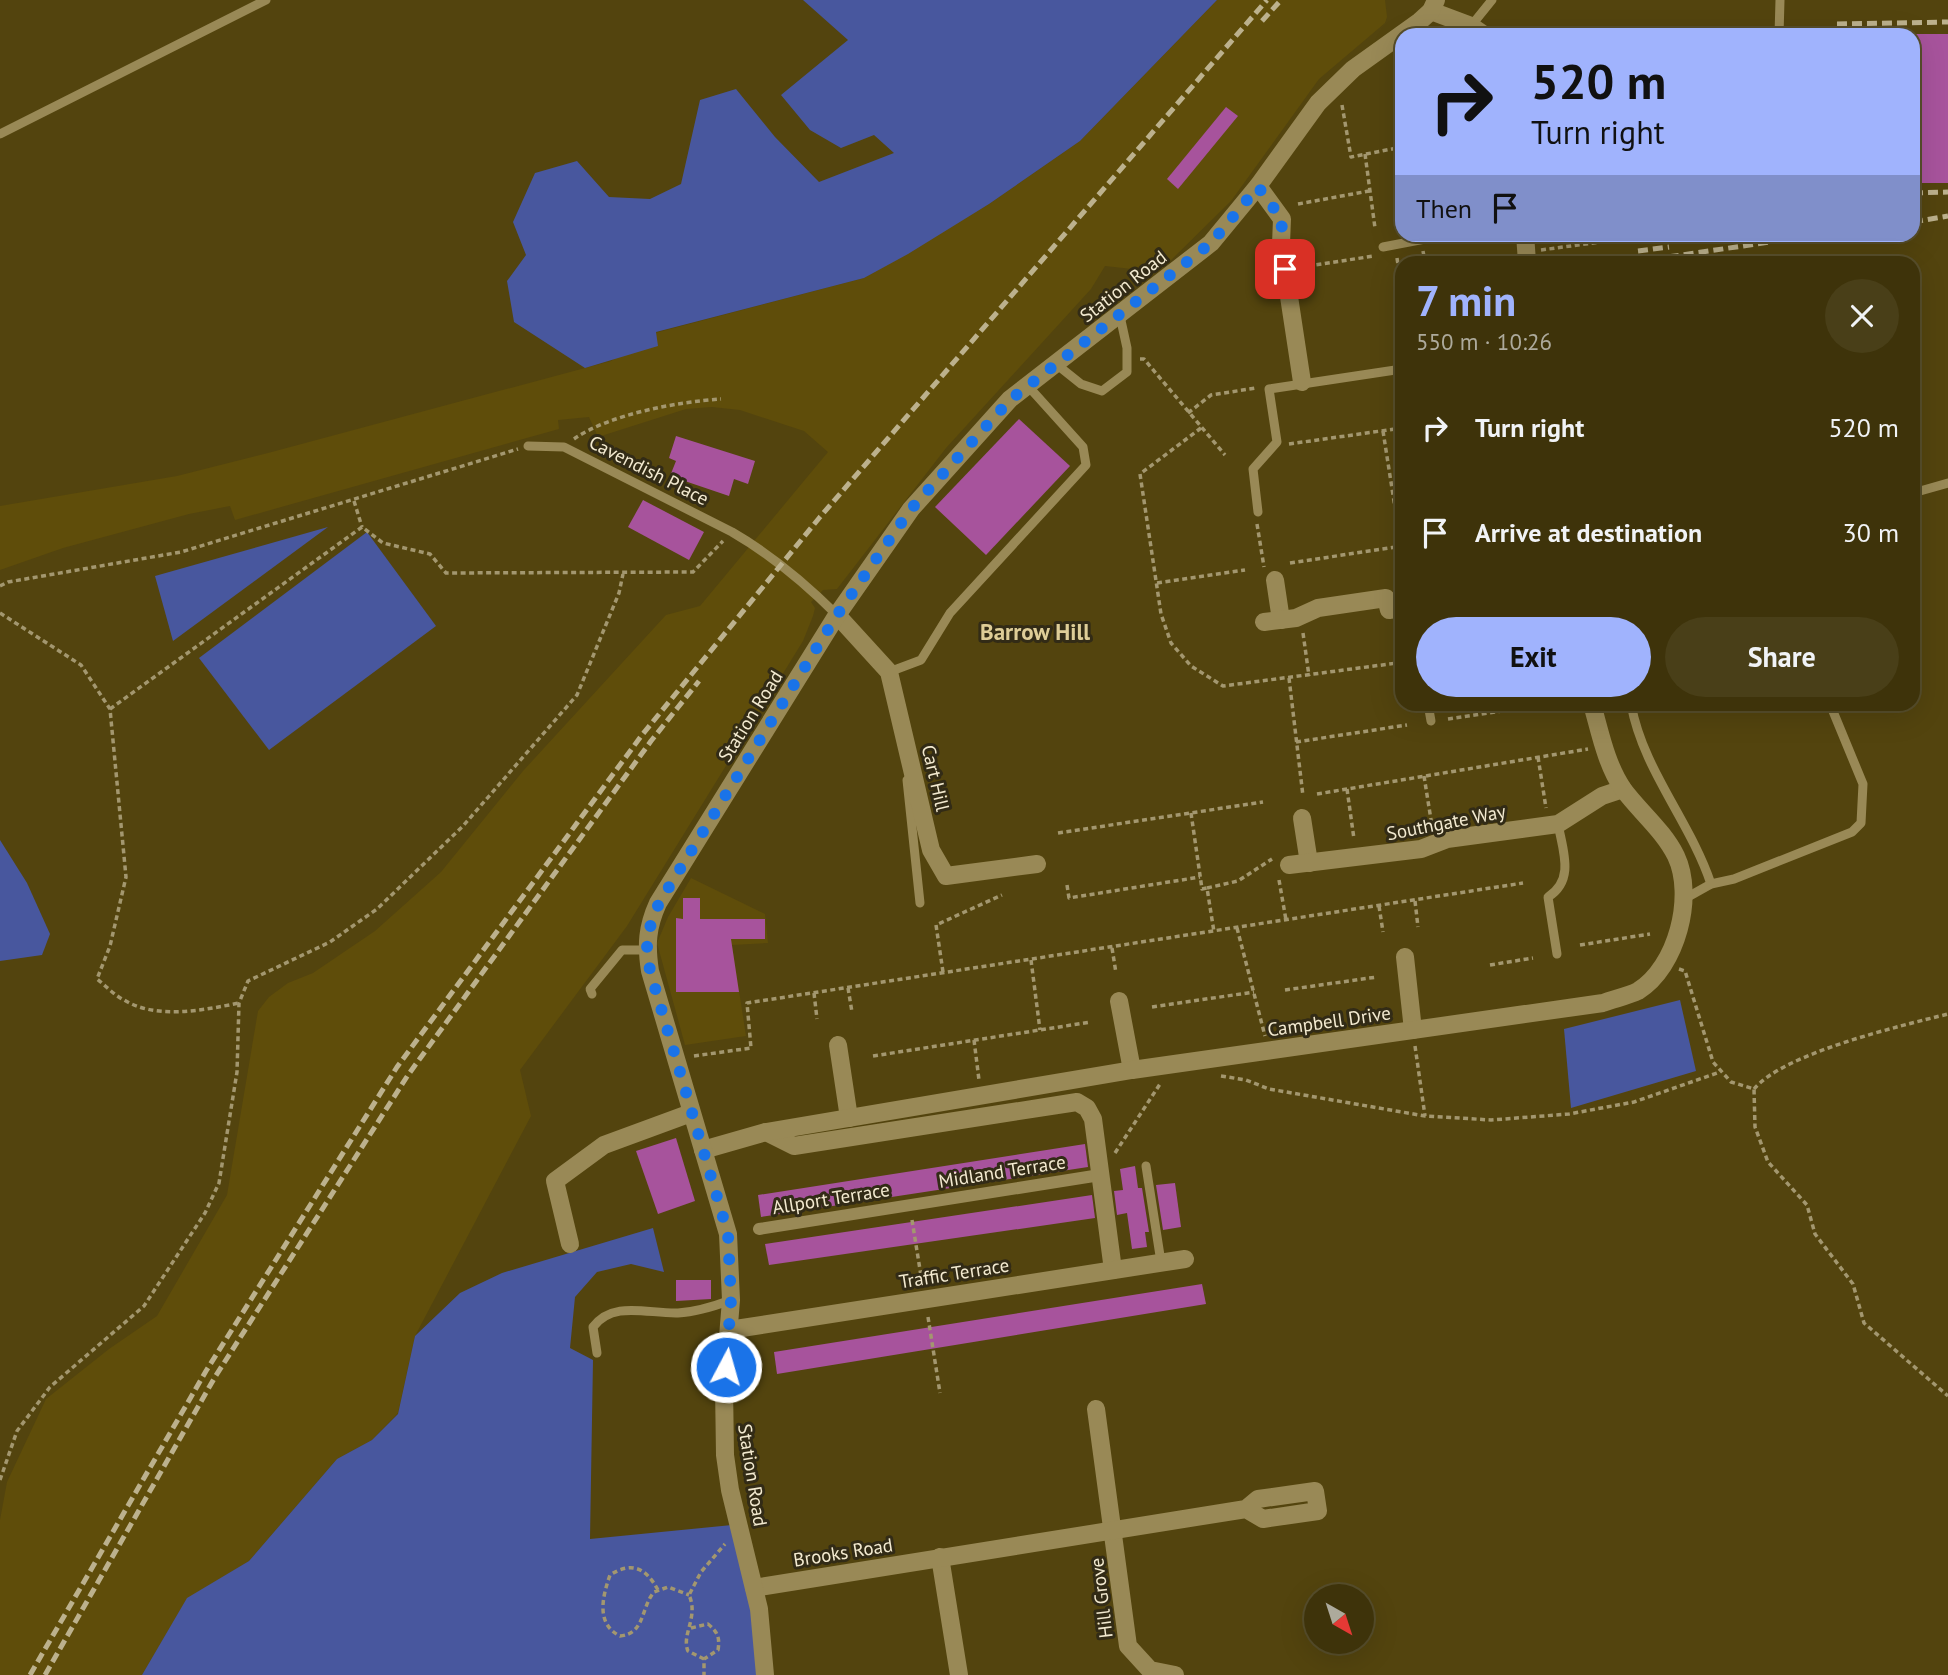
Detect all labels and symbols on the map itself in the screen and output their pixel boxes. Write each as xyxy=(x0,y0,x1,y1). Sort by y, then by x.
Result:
pin xyxy=(1255,239,1315,299)
street label: Station Road xyxy=(1075,245,1171,327)
street label: Cavendish Place xyxy=(585,430,713,510)
district label: Barrow Hill xyxy=(980,617,1090,646)
street label: Station Road xyxy=(712,666,788,766)
street label: Cart Hill xyxy=(917,742,955,814)
street label: Southgate Way xyxy=(1384,799,1508,845)
street label: Campbell Drive xyxy=(1266,1000,1392,1042)
street label: Midland Terrace xyxy=(937,1149,1067,1193)
street label: Allport Terrace xyxy=(771,1177,891,1219)
street label: Traffic Terrace xyxy=(897,1252,1011,1294)
position arrow xyxy=(689,1330,763,1404)
street label: Station Road xyxy=(733,1422,773,1528)
street label: Brooks Road xyxy=(792,1532,894,1572)
street label: Hill Grove xyxy=(1084,1556,1118,1640)
north arrow xyxy=(1304,1584,1374,1654)

